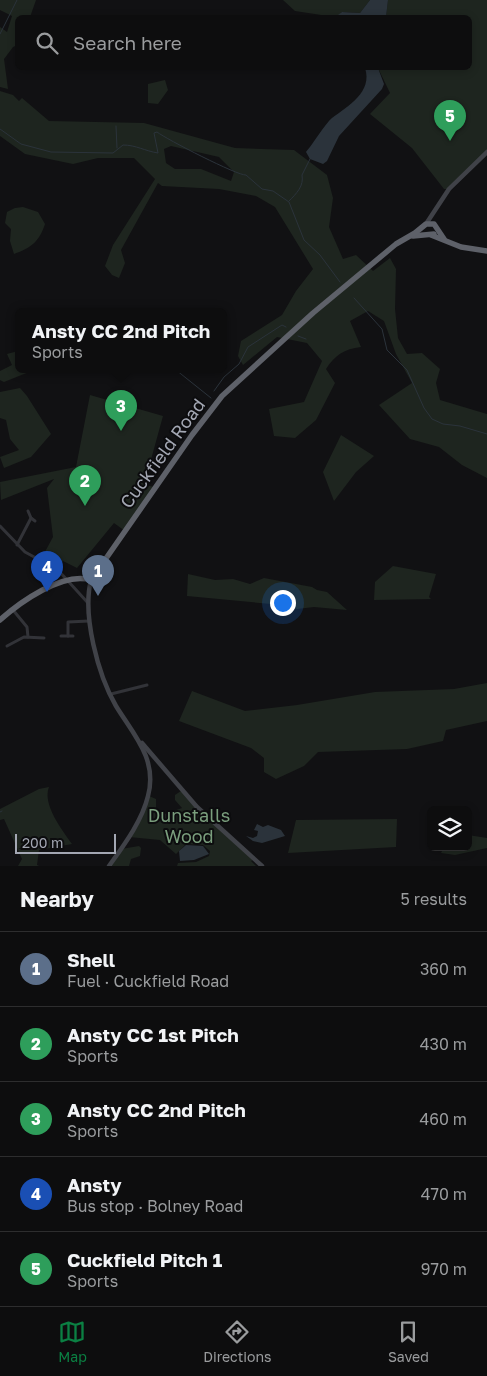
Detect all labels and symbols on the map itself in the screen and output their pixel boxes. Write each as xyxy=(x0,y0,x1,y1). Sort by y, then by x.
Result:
pin: 5 xyxy=(434,100,466,141)
pin: 3 xyxy=(105,390,137,431)
street label: Cuckfield Road xyxy=(115,394,209,512)
pin: 2 xyxy=(69,465,101,506)
pin: 4 xyxy=(31,551,63,592)
pin: 1 xyxy=(82,555,114,596)
your location xyxy=(270,590,296,616)
park label: Dunstalls Wood xyxy=(148,804,230,847)
scale bar xyxy=(15,831,116,854)

